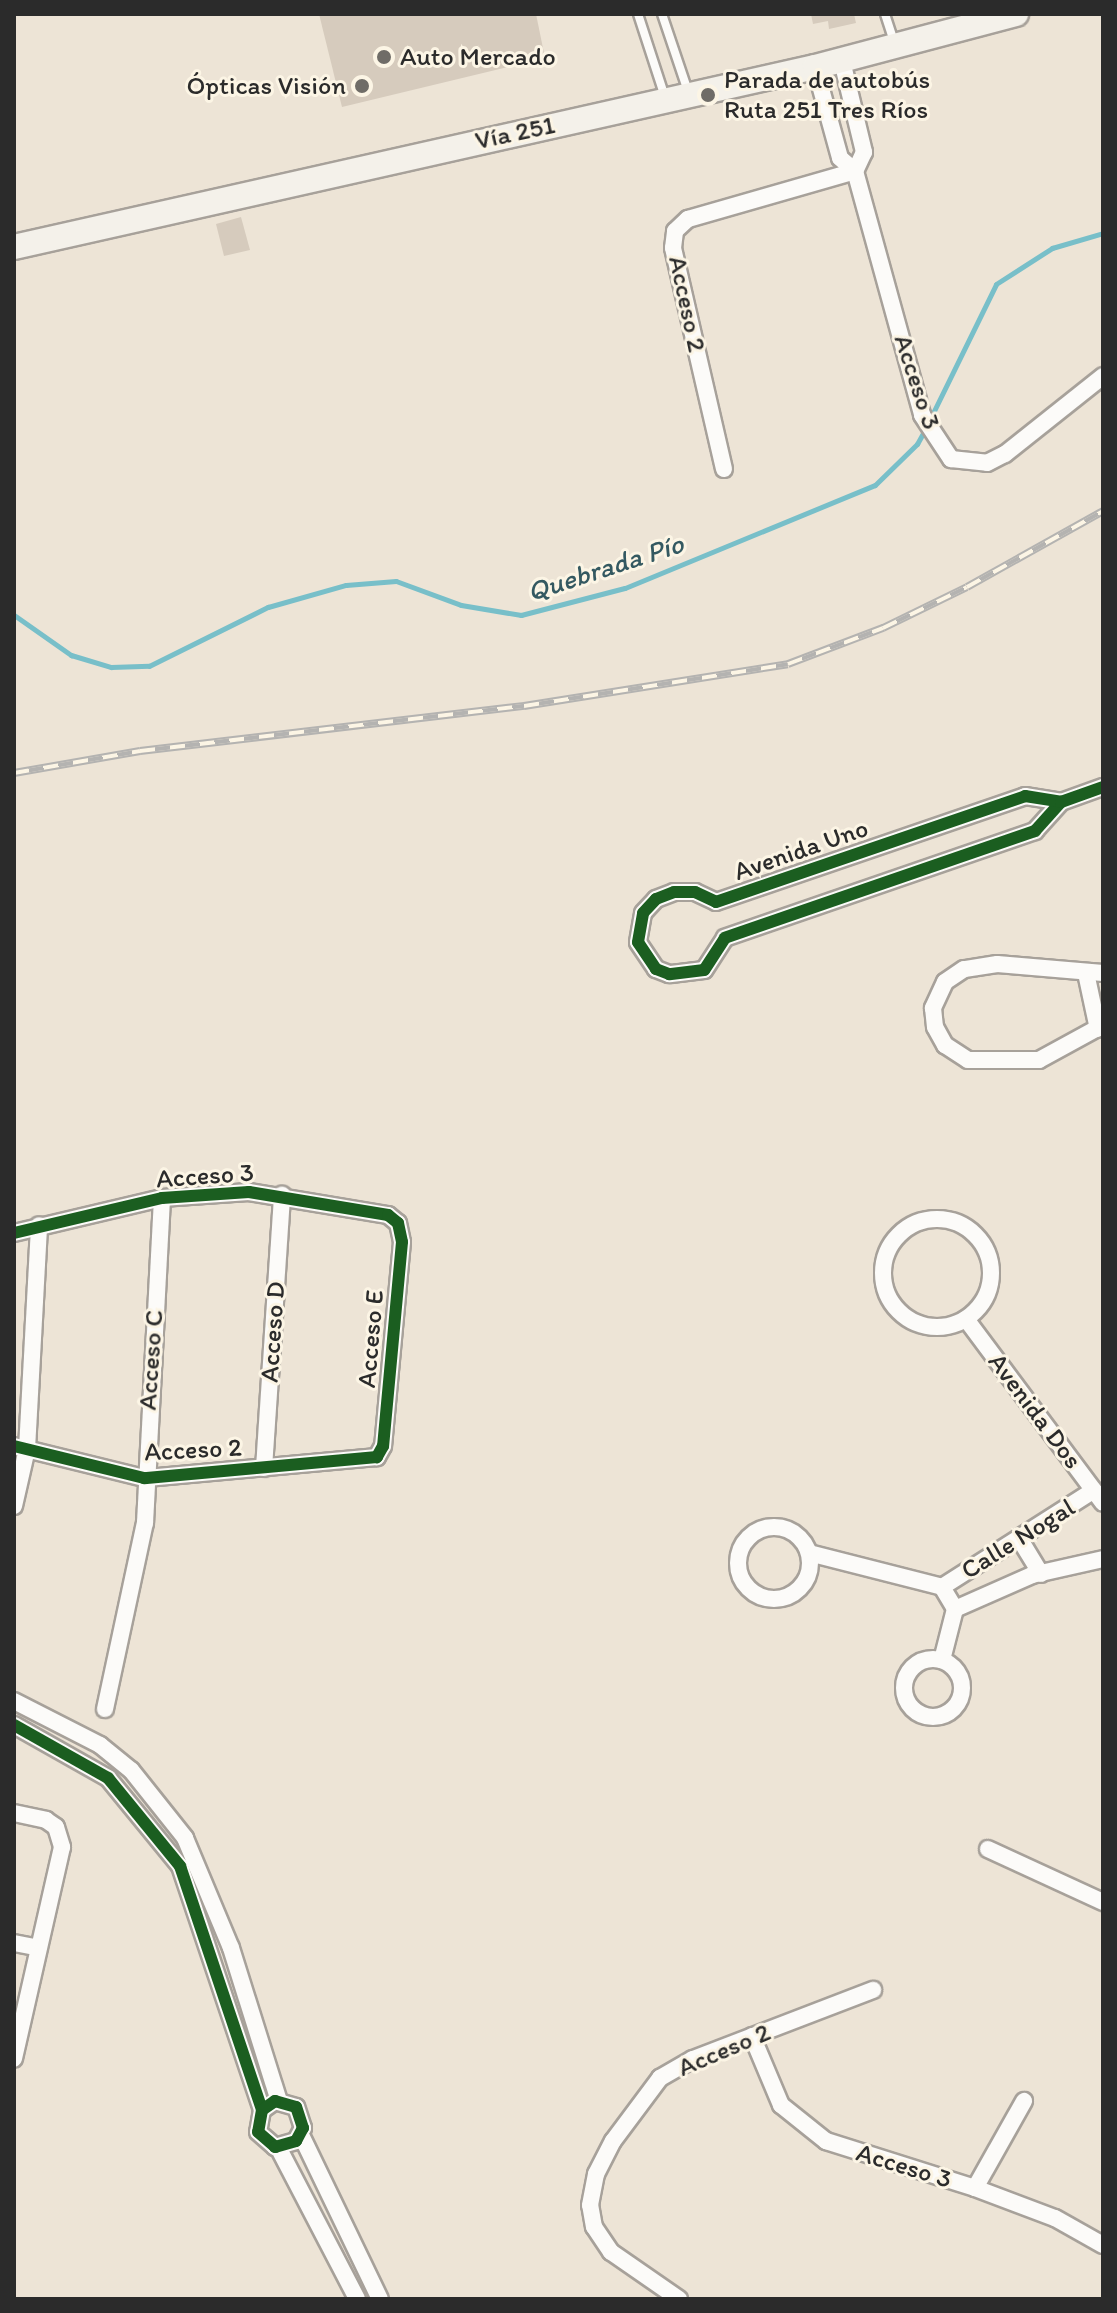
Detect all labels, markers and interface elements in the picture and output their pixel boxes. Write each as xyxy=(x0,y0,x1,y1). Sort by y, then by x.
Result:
place label: Auto Mercado xyxy=(400,41,555,73)
marker: Auto Mercado xyxy=(375,48,393,66)
place label: Parada de autobús Ruta 251 Tres Ríos xyxy=(724,64,931,126)
place label: Ópticas Visión xyxy=(187,70,346,102)
marker: Ópticas Visión xyxy=(353,77,371,95)
marker: Parada de autobús Ruta 251 Tres Ríos xyxy=(699,86,717,104)
street label: Vía 251 xyxy=(472,109,558,157)
street label: Acceso 2 xyxy=(662,253,712,355)
street label: Acceso 3 xyxy=(887,331,947,433)
water label: Quebrada Pío xyxy=(523,526,687,608)
street label: Avenida Uno xyxy=(730,812,872,888)
street label: Acceso 3 xyxy=(155,1157,255,1195)
street label: Acceso D xyxy=(254,1281,292,1383)
street label: Acceso E xyxy=(351,1289,391,1389)
street label: Acceso C xyxy=(132,1309,170,1411)
street label: Avenida Dos xyxy=(981,1347,1089,1475)
street label: Acceso 2 xyxy=(144,1432,242,1468)
street label: Calle Nogal xyxy=(956,1492,1080,1586)
street label: Acceso 2 xyxy=(673,2017,775,2083)
street label: Acceso 3 xyxy=(853,2137,955,2195)

